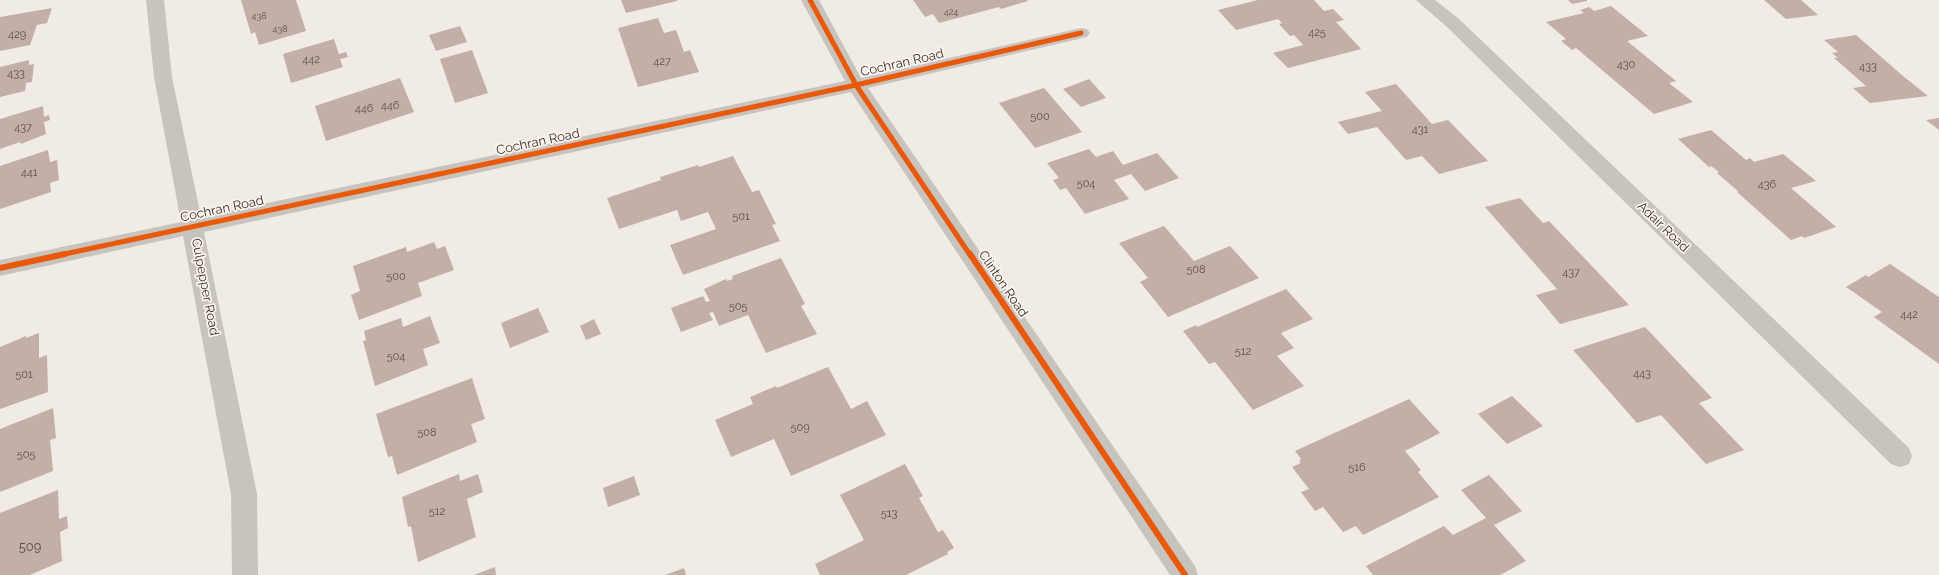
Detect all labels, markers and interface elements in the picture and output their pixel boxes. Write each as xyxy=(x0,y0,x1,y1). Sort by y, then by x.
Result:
house number: 424 xyxy=(944,7,958,17)
house number: 438 xyxy=(251,11,267,21)
house number: 438 xyxy=(272,24,288,34)
house number: 425 xyxy=(1308,26,1326,40)
house number: 429 xyxy=(8,28,26,42)
street label: Cochran Road xyxy=(859,46,945,80)
house number: 442 xyxy=(302,53,320,67)
house number: 427 xyxy=(653,55,671,69)
house number: 430 xyxy=(1617,58,1635,72)
house number: 433 xyxy=(1859,60,1877,74)
house number: 433 xyxy=(7,67,25,81)
house number: 446 xyxy=(381,99,399,113)
house number: 446 xyxy=(355,102,373,116)
house number: 500 xyxy=(1030,110,1050,124)
house number: 437 xyxy=(14,121,32,135)
house number: 431 xyxy=(1412,123,1428,137)
street label: Cochran Road xyxy=(495,126,581,158)
house number: 441 xyxy=(21,166,37,180)
house number: 504 xyxy=(1077,177,1095,191)
house number: 436 xyxy=(1758,178,1776,192)
street label: Cochran Road xyxy=(179,193,265,225)
street label: Adair Road xyxy=(1634,199,1692,255)
house number: 501 xyxy=(732,210,750,224)
street label: Culpepper Road xyxy=(188,237,222,337)
street label: Clinton Road xyxy=(975,248,1031,320)
house number: 508 xyxy=(1186,263,1206,277)
house number: 437 xyxy=(1562,266,1580,280)
house number: 500 xyxy=(386,270,406,284)
house number: 505 xyxy=(729,300,747,314)
house number: 442 xyxy=(1900,308,1918,322)
house number: 512 xyxy=(1235,345,1251,359)
house number: 504 xyxy=(387,350,405,364)
house number: 443 xyxy=(1633,367,1651,381)
house number: 501 xyxy=(15,368,33,382)
house number: 509 xyxy=(790,421,810,435)
house number: 508 xyxy=(417,426,437,440)
house number: 505 xyxy=(17,448,35,462)
house number: 516 xyxy=(1348,461,1366,475)
house number: 512 xyxy=(429,505,445,519)
house number: 513 xyxy=(881,507,897,521)
house number: 509 xyxy=(19,539,41,555)

